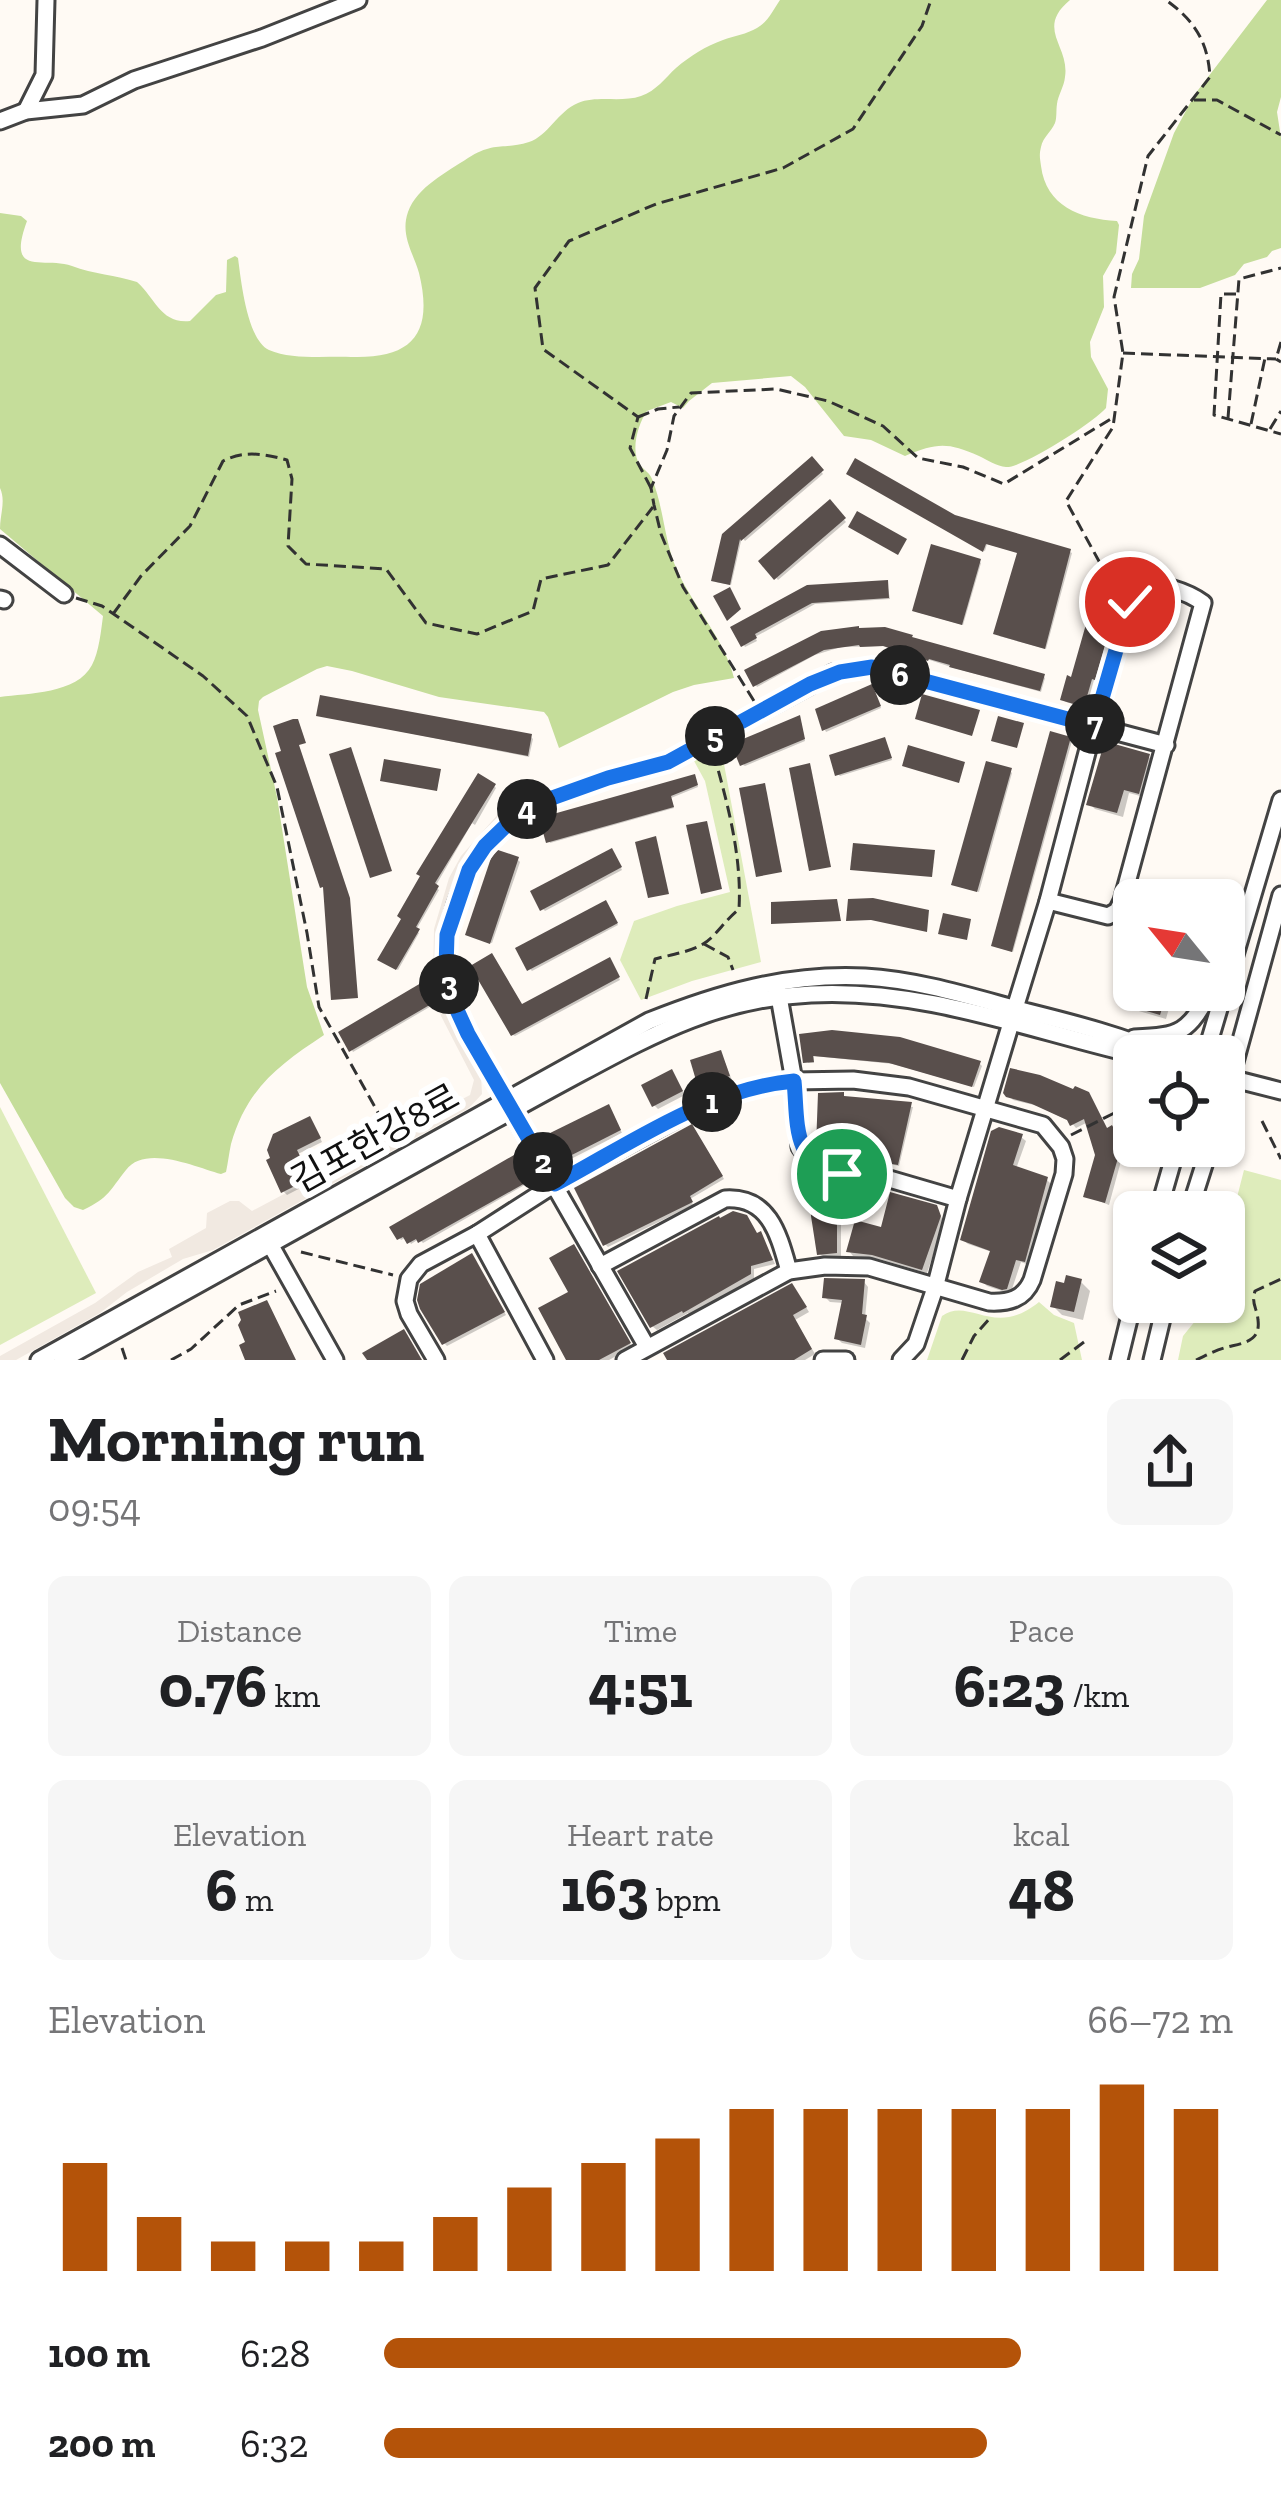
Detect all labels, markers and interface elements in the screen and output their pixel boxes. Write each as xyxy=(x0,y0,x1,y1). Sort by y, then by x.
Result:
pin xyxy=(1079,551,1181,653)
icon: check xyxy=(1097,569,1163,635)
pin: 6 xyxy=(870,645,930,705)
text: 6 xyxy=(891,655,909,694)
pin: 7 xyxy=(1065,694,1125,754)
text: 7 xyxy=(1087,704,1103,743)
pin: 5 xyxy=(685,706,745,766)
text: 5 xyxy=(706,716,724,755)
pin: 4 xyxy=(497,779,557,839)
text: 4 xyxy=(518,789,536,828)
north arrow xyxy=(1113,879,1245,1011)
map controls xyxy=(1113,879,1245,1323)
pin: 3 xyxy=(419,954,479,1014)
text: 3 xyxy=(440,964,458,1003)
button: locate xyxy=(1113,1035,1245,1167)
pin: 1 xyxy=(682,1072,742,1132)
street label: 김포한강8로 xyxy=(284,1074,466,1202)
text: 1 xyxy=(705,1082,719,1121)
pin xyxy=(791,1123,893,1225)
pin: 2 xyxy=(513,1132,573,1192)
icon: arrive xyxy=(809,1141,875,1207)
text: 2 xyxy=(534,1142,552,1181)
button: layers xyxy=(1113,1191,1245,1323)
text: Morning run xyxy=(48,1399,424,1478)
button: share xyxy=(1107,1399,1233,1525)
text: 09:54 xyxy=(48,1484,141,1531)
text: Distance xyxy=(177,1611,302,1650)
text: Time xyxy=(604,1611,677,1650)
text: Pace xyxy=(1009,1611,1074,1650)
text: 0.76 xyxy=(159,1650,267,1722)
text: 4:51 xyxy=(588,1650,693,1722)
text: 6:23 xyxy=(954,1650,1065,1722)
text: km xyxy=(267,1676,320,1715)
text: /km xyxy=(1065,1676,1129,1715)
text: Elevation xyxy=(173,1815,306,1854)
text: Heart rate xyxy=(567,1815,714,1854)
text: kcal xyxy=(1013,1815,1070,1854)
text: 6 xyxy=(205,1854,238,1926)
text: 163 xyxy=(560,1854,649,1926)
text: 48 xyxy=(1008,1854,1075,1926)
text: m xyxy=(238,1880,274,1919)
text: bpm xyxy=(649,1880,721,1919)
text: Elevation xyxy=(48,1996,205,2043)
text: 66–72 m xyxy=(1087,1996,1233,2043)
text: 100 m xyxy=(48,2330,150,2377)
text: 6:28 xyxy=(240,2330,311,2377)
text: 200 m xyxy=(48,2420,155,2467)
text: 6:32 xyxy=(240,2420,309,2467)

